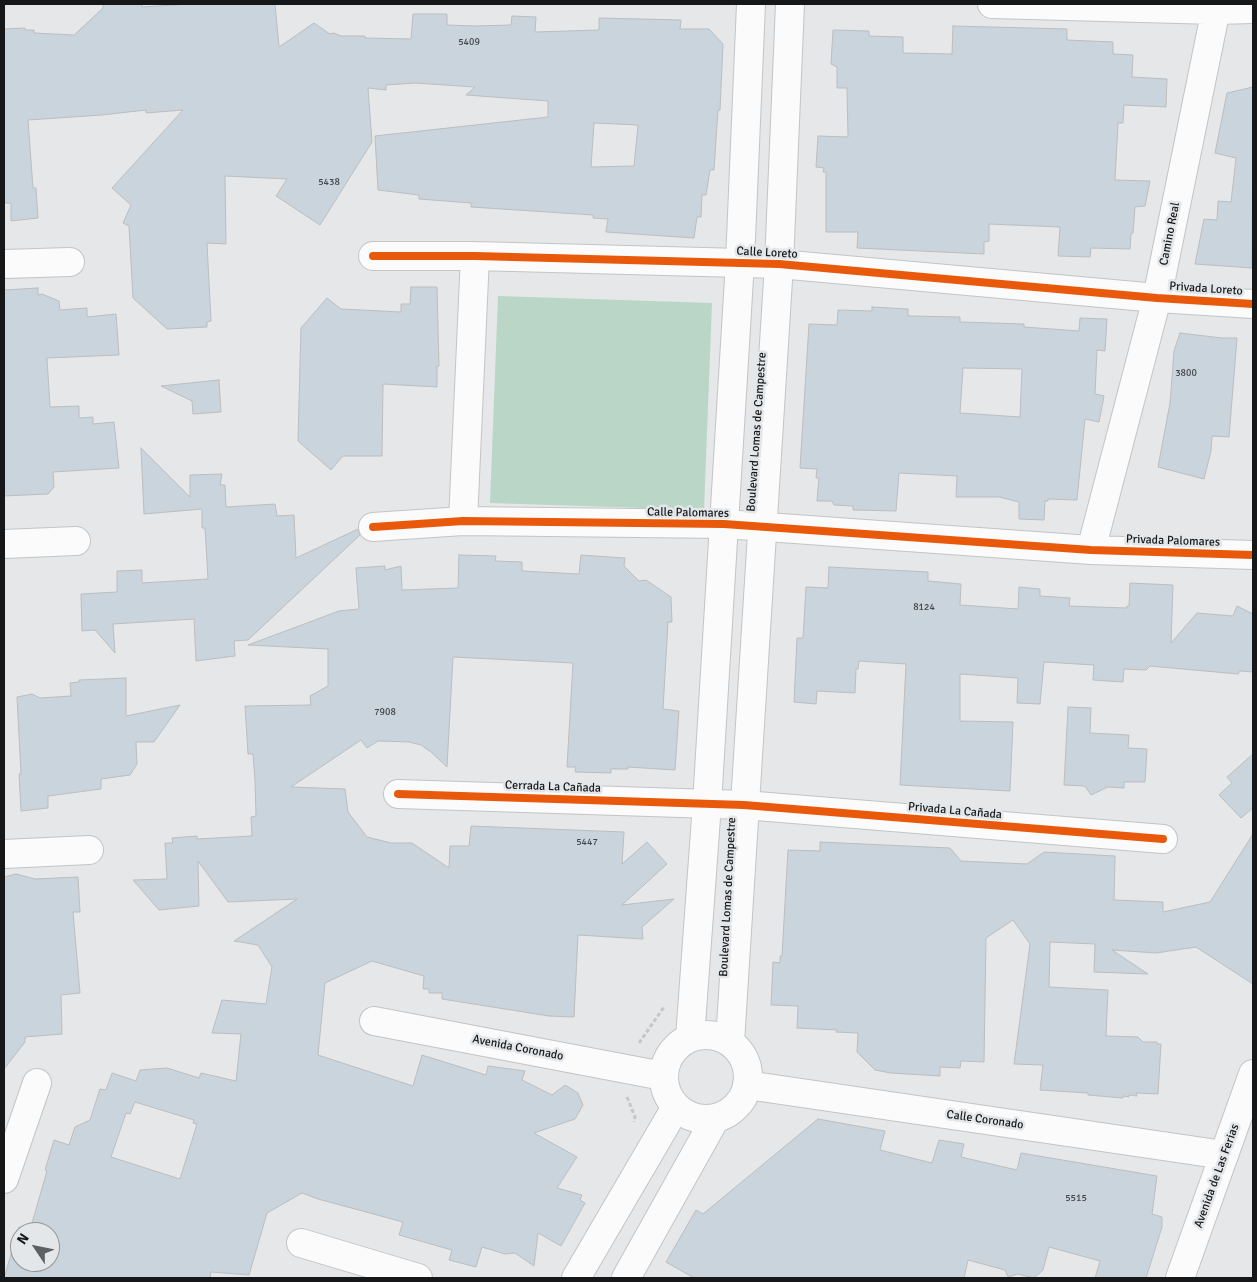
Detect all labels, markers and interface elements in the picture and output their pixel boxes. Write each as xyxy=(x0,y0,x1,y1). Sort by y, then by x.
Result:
house number: 5409 xyxy=(458,36,480,48)
house number: 5438 xyxy=(318,176,340,188)
street label: Camino Real xyxy=(1157,201,1183,267)
street label: Calle Loreto xyxy=(736,244,798,262)
street label: Privada Loreto xyxy=(1169,279,1243,299)
street label: Boulevard Lomas de Campestre xyxy=(744,352,770,512)
house number: 3800 xyxy=(1175,367,1197,379)
street label: Calle Palomares xyxy=(647,505,729,521)
street label: Privada Palomares xyxy=(1126,532,1220,550)
house number: 8124 xyxy=(913,601,935,613)
house number: 7908 xyxy=(374,706,396,718)
street label: Cerrada La Cañada xyxy=(505,778,601,796)
street label: Privada La Cañada xyxy=(908,800,1002,822)
street label: Boulevard Lomas de Campestre xyxy=(717,817,739,977)
house number: 5447 xyxy=(576,836,598,848)
street label: Avenida Coronado xyxy=(471,1032,565,1064)
street label: Calle Coronado xyxy=(946,1107,1024,1133)
street label: Avenida de Las Ferias xyxy=(1191,1122,1243,1230)
house number: 5515 xyxy=(1065,1192,1087,1204)
north arrow xyxy=(10,1222,60,1272)
text: N xyxy=(13,1230,33,1248)

